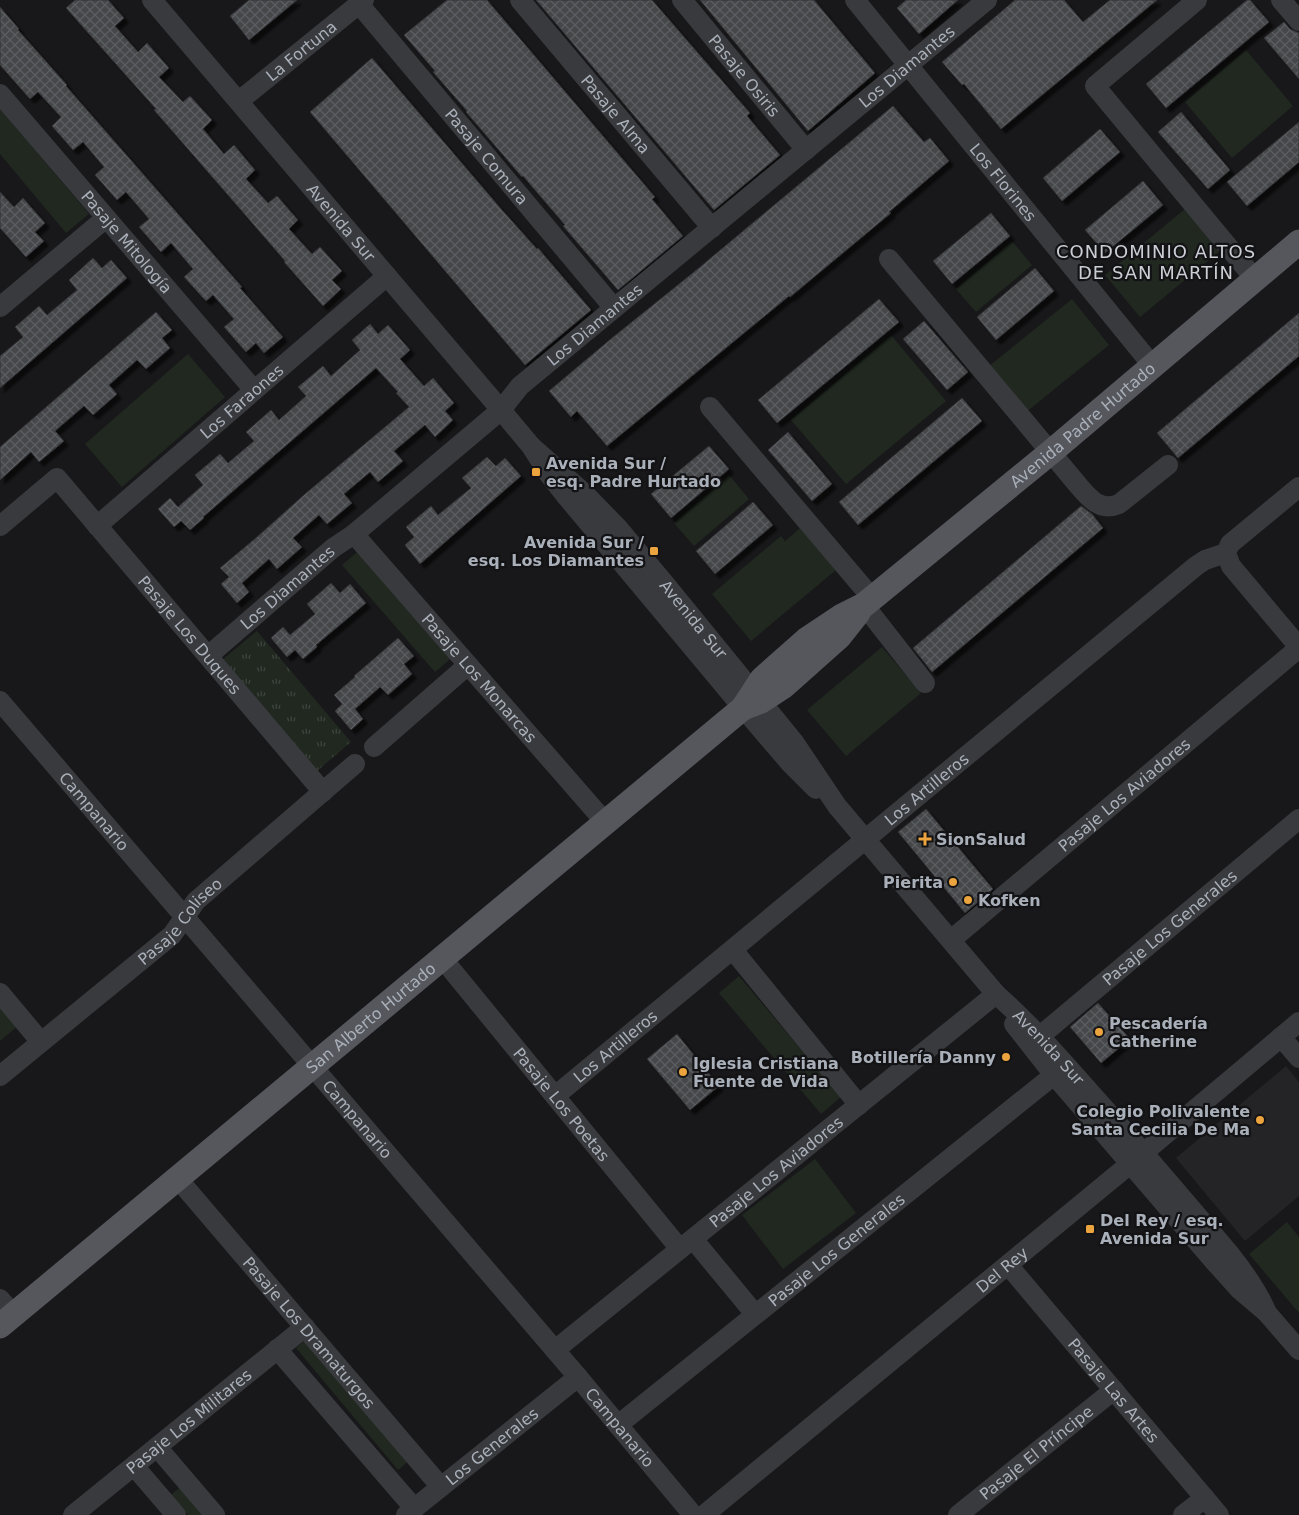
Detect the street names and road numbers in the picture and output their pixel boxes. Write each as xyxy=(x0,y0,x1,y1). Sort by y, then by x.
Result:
street label: La Fortuna xyxy=(262,17,340,85)
street label: Los Diamantes xyxy=(855,21,958,111)
street label: Pasaje Osiris xyxy=(705,31,784,121)
street label: Pasaje Alma xyxy=(577,71,655,157)
street label: Pasaje Comura xyxy=(441,105,533,208)
street label: Los Florines xyxy=(966,140,1041,225)
street label: Avenida Sur xyxy=(303,180,380,265)
street label: Pasaje Mitología xyxy=(78,187,176,297)
street label: Los Diamantes xyxy=(543,279,646,369)
street label: Avenida Padre Hurtado xyxy=(1006,358,1159,491)
street label: Los Faraones xyxy=(196,360,287,442)
street label: Los Diamantes xyxy=(236,541,338,633)
street label: Pasaje Los Duques xyxy=(134,572,245,698)
street label: Avenida Sur xyxy=(656,576,732,663)
street label: Pasaje Los Monarcas xyxy=(418,610,541,746)
street label: Pasaje Los Aviadores xyxy=(1054,734,1194,855)
street label: Los Artilleros xyxy=(881,749,972,829)
street label: Campanario xyxy=(55,768,133,854)
street label: Pasaje Los Generales xyxy=(1099,866,1241,989)
street label: Pasaje Coliseo xyxy=(134,874,226,969)
street label: San Alberto Hurtado xyxy=(302,958,439,1077)
street label: Los Artilleros xyxy=(569,1006,661,1087)
street label: Avenida Sur xyxy=(1009,1006,1089,1089)
street label: Pasaje Los Poetas xyxy=(510,1044,614,1165)
street label: Campanario xyxy=(319,1076,396,1162)
street label: Pasaje Los Aviadores xyxy=(705,1112,847,1231)
street label: Pasaje Los Generales xyxy=(764,1189,908,1310)
street label: Del Rey xyxy=(972,1243,1032,1296)
street label: Pasaje Los Dramaturgos xyxy=(239,1253,379,1412)
street label: Pasaje Las Artes xyxy=(1064,1334,1163,1446)
street label: Pasaje Los Militares xyxy=(122,1365,255,1478)
street label: Campanario xyxy=(582,1384,658,1471)
street label: Pasaje El Príncipe xyxy=(976,1401,1097,1504)
street label: Los Generales xyxy=(442,1403,542,1489)

